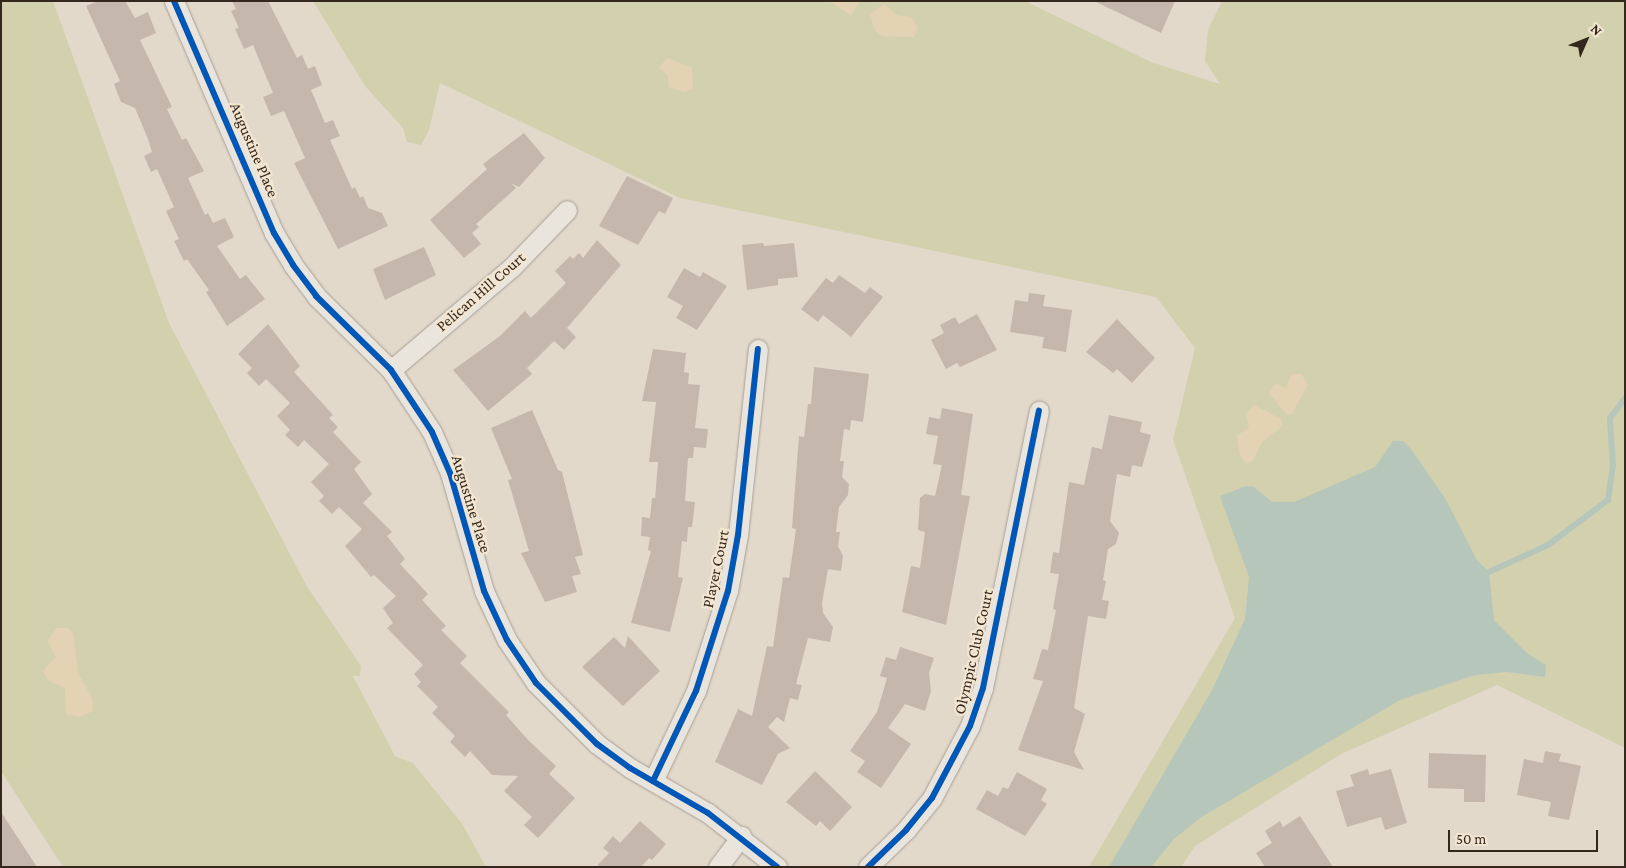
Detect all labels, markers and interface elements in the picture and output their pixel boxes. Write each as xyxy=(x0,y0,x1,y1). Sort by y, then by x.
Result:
north arrow xyxy=(1561,15,1611,65)
text: N xyxy=(1588,21,1606,39)
street label: Augustine Place xyxy=(225,100,283,200)
street label: Pelican Hill Court xyxy=(433,248,529,336)
street label: Augustine Place xyxy=(447,453,495,555)
street label: Player Court xyxy=(698,528,734,610)
street label: Olympic Club Court xyxy=(950,588,998,716)
scale bar xyxy=(1451,820,1601,852)
text: 50 m xyxy=(1456,831,1486,847)

